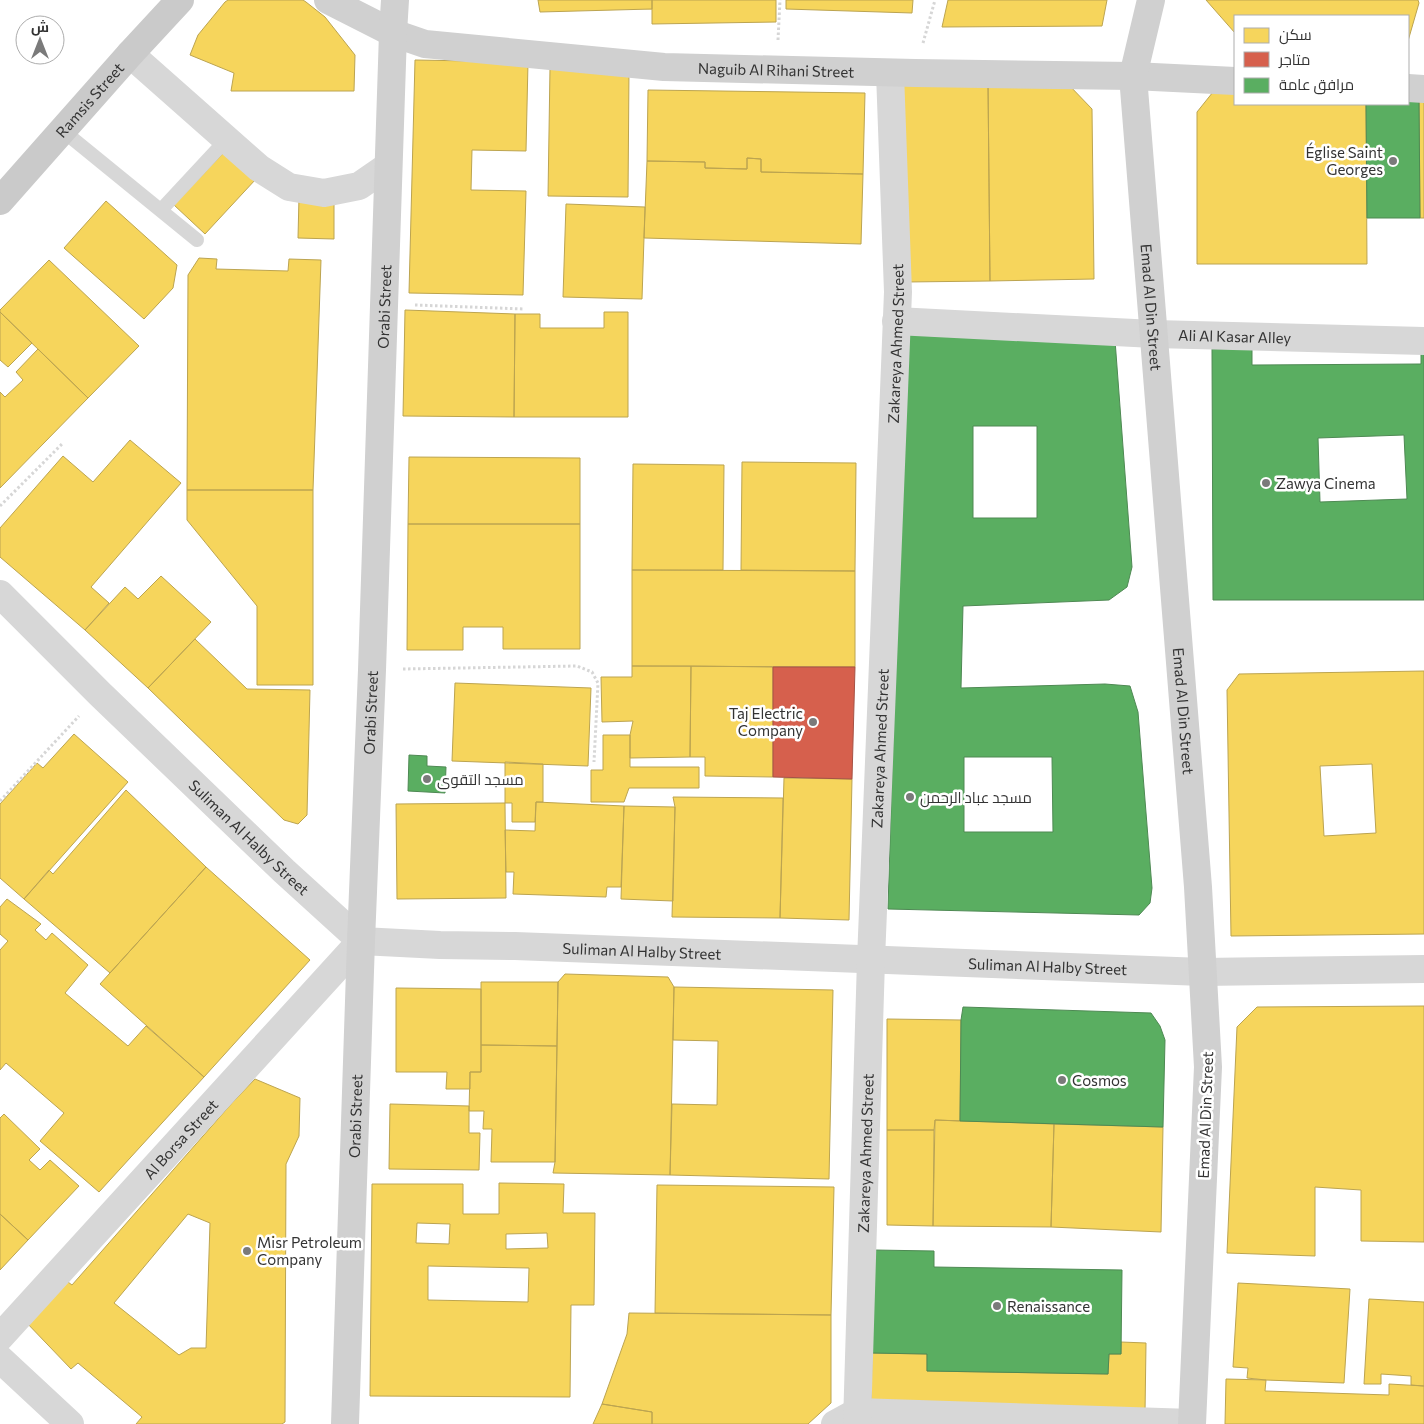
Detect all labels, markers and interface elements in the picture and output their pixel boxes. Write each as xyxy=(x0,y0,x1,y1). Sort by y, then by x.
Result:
north arrow xyxy=(15,15,65,65)
legend xyxy=(1234,15,1409,105)
text: ش xyxy=(31,18,49,36)
text: سكن xyxy=(1279,25,1312,45)
text: متاجر xyxy=(1278,50,1310,69)
street label: Ramsis Street xyxy=(52,59,127,141)
street label: Naguib Al Rihani Street xyxy=(698,59,855,81)
text: مرافق عامة xyxy=(1279,75,1354,95)
place label: Église Saint Georges xyxy=(1305,142,1383,178)
marker: Église Saint Georges xyxy=(1387,155,1399,167)
street label: Emad Al Din Street xyxy=(1137,243,1166,371)
street label: Orabi Street xyxy=(374,264,394,349)
street label: Zakareya Ahmed Street xyxy=(884,264,907,424)
street label: Ali Al Kasar Alley xyxy=(1178,326,1292,347)
place label: Zawya Cinema xyxy=(1276,474,1376,492)
marker: Zawya Cinema xyxy=(1260,477,1272,489)
street label: Emad Al Din Street xyxy=(1170,647,1198,775)
street label: Zakareya Ahmed Street xyxy=(867,668,892,829)
street label: Orabi Street xyxy=(360,670,381,755)
place label: Taj Electric Company xyxy=(729,704,803,739)
marker: Taj Electric Company xyxy=(807,716,819,728)
place label: مسجد التقوى xyxy=(437,770,524,790)
marker: مسجد التقوى xyxy=(421,773,433,785)
street label: Suliman Al Halby Street xyxy=(185,776,313,898)
place label: مسجد عباد الرحمن xyxy=(920,788,1032,808)
marker: مسجد عباد الرحمن xyxy=(904,791,916,803)
street label: Suliman Al Halby Street xyxy=(562,939,722,963)
street label: Suliman Al Halby Street xyxy=(968,954,1128,978)
street label: Emad Al Din Street xyxy=(1194,1051,1216,1179)
place label: Cosmos xyxy=(1072,1071,1127,1089)
street label: Zakareya Ahmed Street xyxy=(854,1073,877,1233)
street label: Orabi Street xyxy=(345,1074,366,1158)
marker: Cosmos xyxy=(1056,1074,1068,1086)
street label: Al Borsa Street xyxy=(140,1095,221,1182)
place label: Misr Petroleum Company xyxy=(257,1233,362,1268)
marker: Misr Petroleum Company xyxy=(241,1245,253,1257)
place label: Renaissance xyxy=(1007,1297,1090,1315)
marker: Renaissance xyxy=(991,1300,1003,1312)

